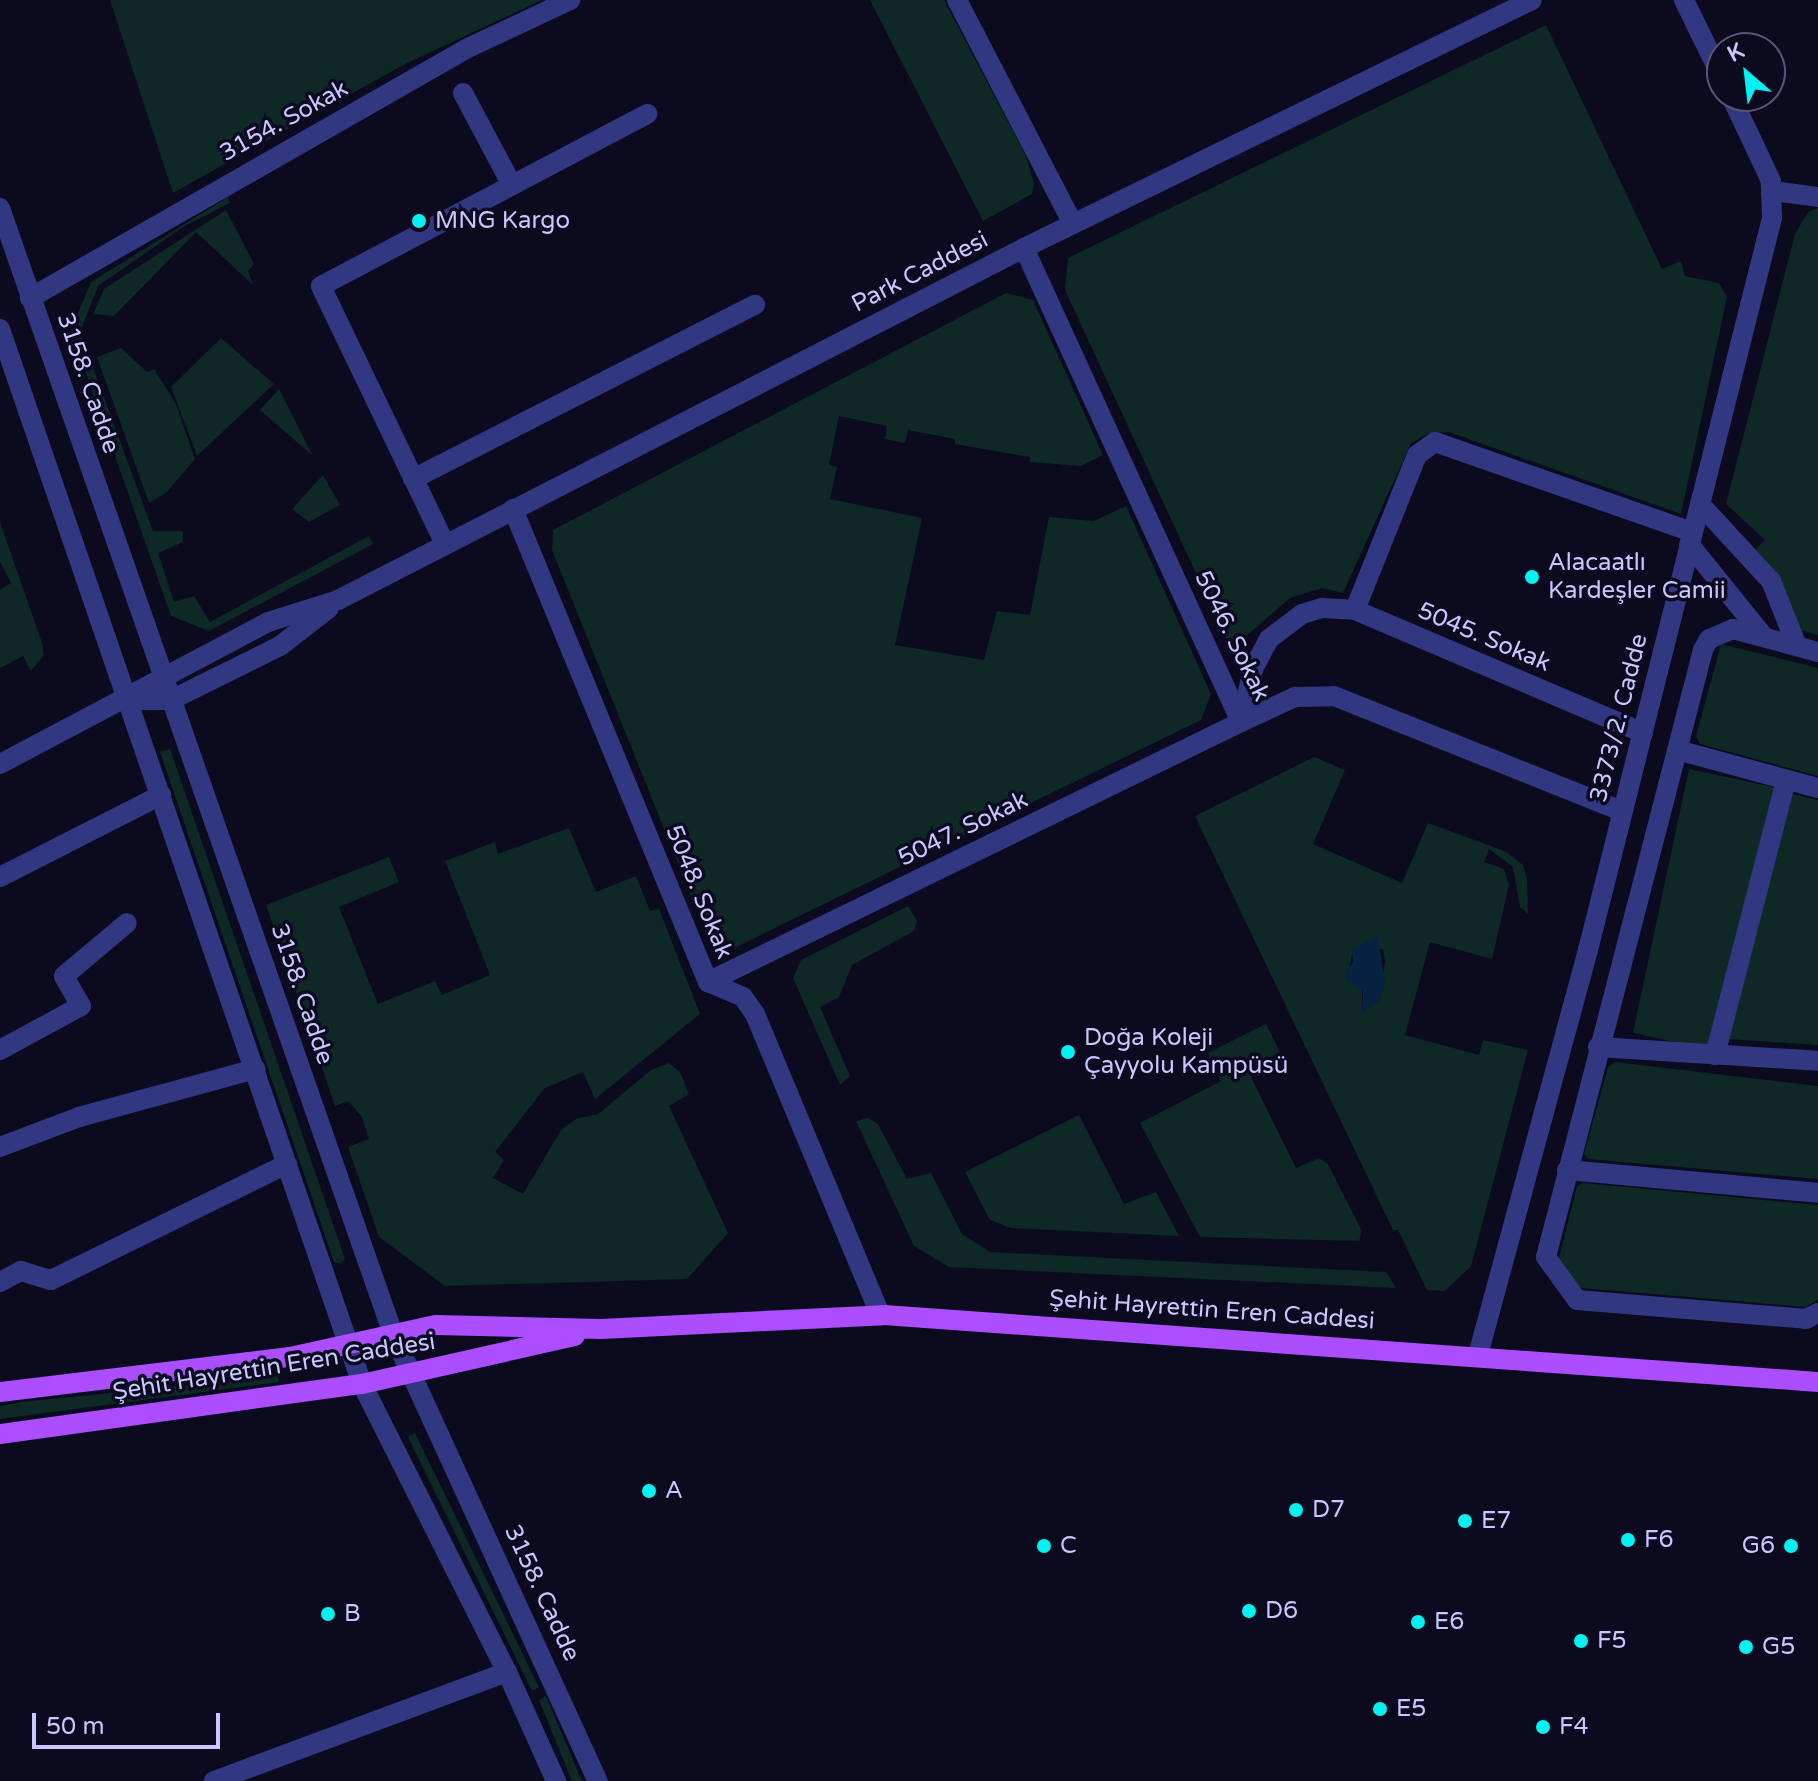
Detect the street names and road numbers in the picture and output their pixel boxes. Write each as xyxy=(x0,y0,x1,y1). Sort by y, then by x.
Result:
street label: 3154. Sokak xyxy=(215,74,353,168)
street label: Park Caddesi xyxy=(847,225,993,319)
street label: 3158. Cadde xyxy=(50,309,126,457)
street label: 5046. Sokak xyxy=(1188,566,1276,706)
street label: 5045. Sokak xyxy=(1413,596,1555,678)
street label: 3373/2. Cadde xyxy=(1584,631,1654,805)
street label: 5047. Sokak xyxy=(894,785,1032,873)
street label: 5048. Sokak xyxy=(659,821,739,963)
street label: 3158. Cadde xyxy=(264,920,340,1068)
street label: Şehit Hayrettin Eren Caddesi xyxy=(1048,1284,1376,1336)
street label: Şehit Hayrettin Eren Caddesi xyxy=(111,1327,437,1407)
street label: 3158. Cadde xyxy=(498,1520,586,1666)

